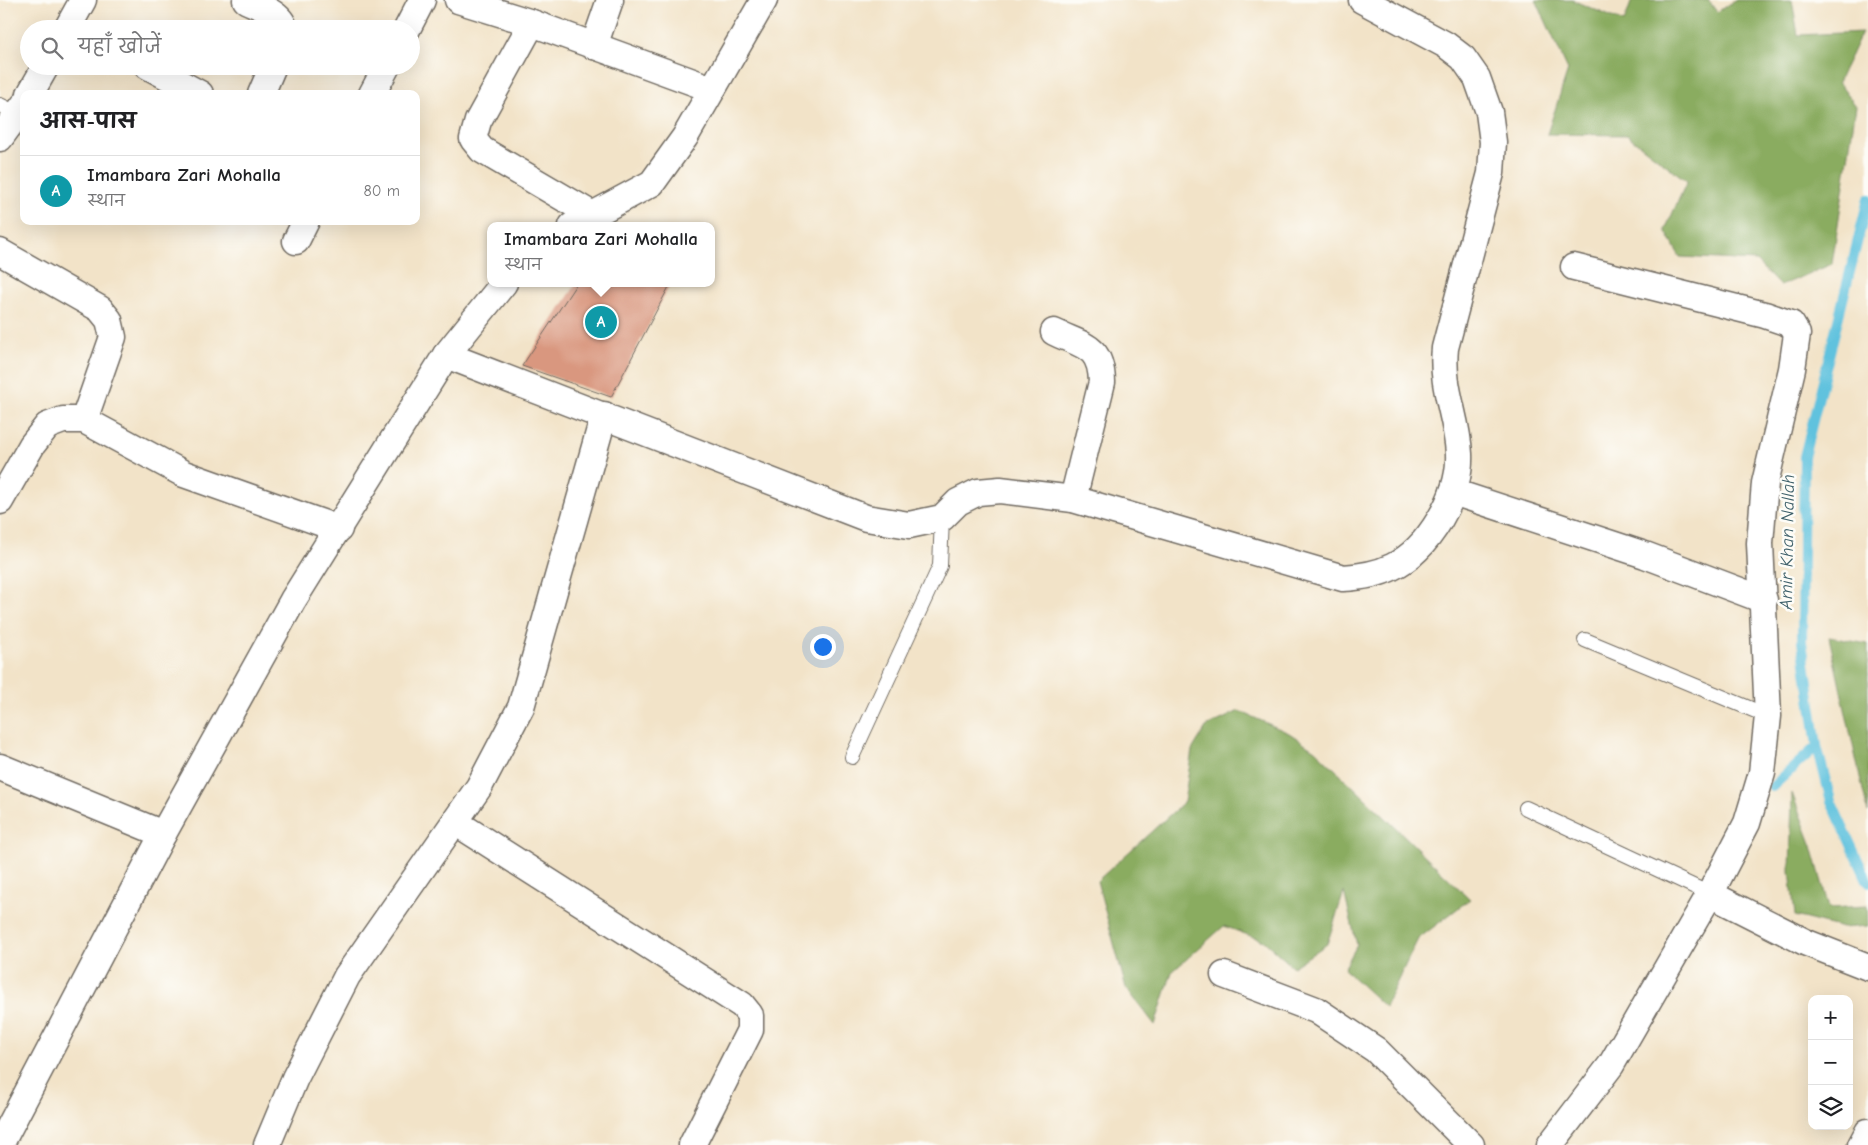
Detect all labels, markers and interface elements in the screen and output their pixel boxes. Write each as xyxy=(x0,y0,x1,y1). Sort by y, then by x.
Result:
search box xyxy=(20,20,420,75)
icon: search xyxy=(38,34,66,62)
text: यहाँ खोजें xyxy=(78,36,161,58)
text: आस-पास xyxy=(40,109,136,133)
text: Imambara Zari Mohalla xyxy=(87,164,281,186)
text: A xyxy=(52,182,60,200)
text: 80 m xyxy=(363,182,400,200)
text: स्थान xyxy=(87,192,125,210)
popup xyxy=(487,222,715,287)
text: Imambara Zari Mohalla xyxy=(504,228,698,250)
text: स्थान xyxy=(504,256,542,274)
pin: A xyxy=(585,303,617,341)
water label: Amir Khan Nallah xyxy=(1776,474,1799,611)
your location xyxy=(810,634,836,660)
map controls xyxy=(1808,995,1853,1130)
button: + xyxy=(1808,995,1853,1040)
button: − xyxy=(1808,1040,1853,1085)
button: layers xyxy=(1808,1085,1853,1130)

